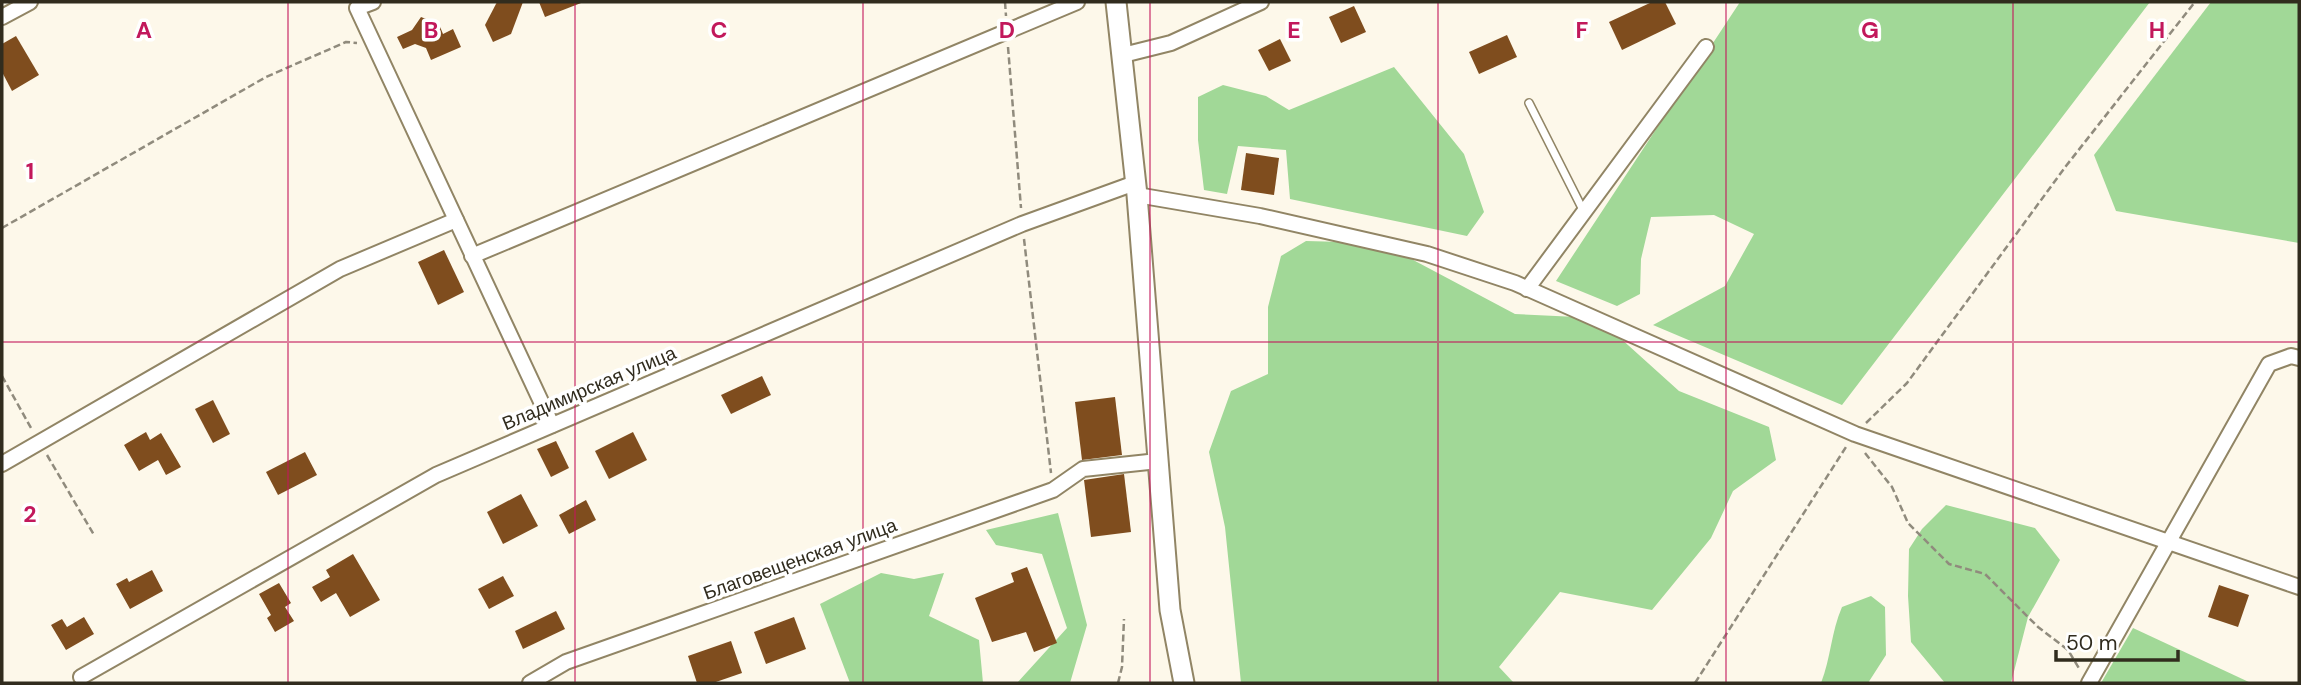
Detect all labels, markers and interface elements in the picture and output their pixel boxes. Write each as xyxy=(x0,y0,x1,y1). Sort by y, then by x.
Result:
text: A xyxy=(136,15,152,45)
text: B xyxy=(424,15,438,45)
text: C xyxy=(711,15,727,45)
text: D xyxy=(999,15,1015,45)
text: E xyxy=(1287,15,1301,45)
text: F xyxy=(1576,15,1589,45)
text: G xyxy=(1861,15,1879,45)
text: H xyxy=(2149,15,2165,45)
text: 1 xyxy=(26,156,34,186)
street label: Владимирская улица xyxy=(498,340,680,436)
text: 2 xyxy=(23,499,37,529)
street label: Благовещенская улица xyxy=(700,512,901,606)
scale bar xyxy=(2056,618,2178,662)
text: 50 m xyxy=(2066,629,2117,657)

